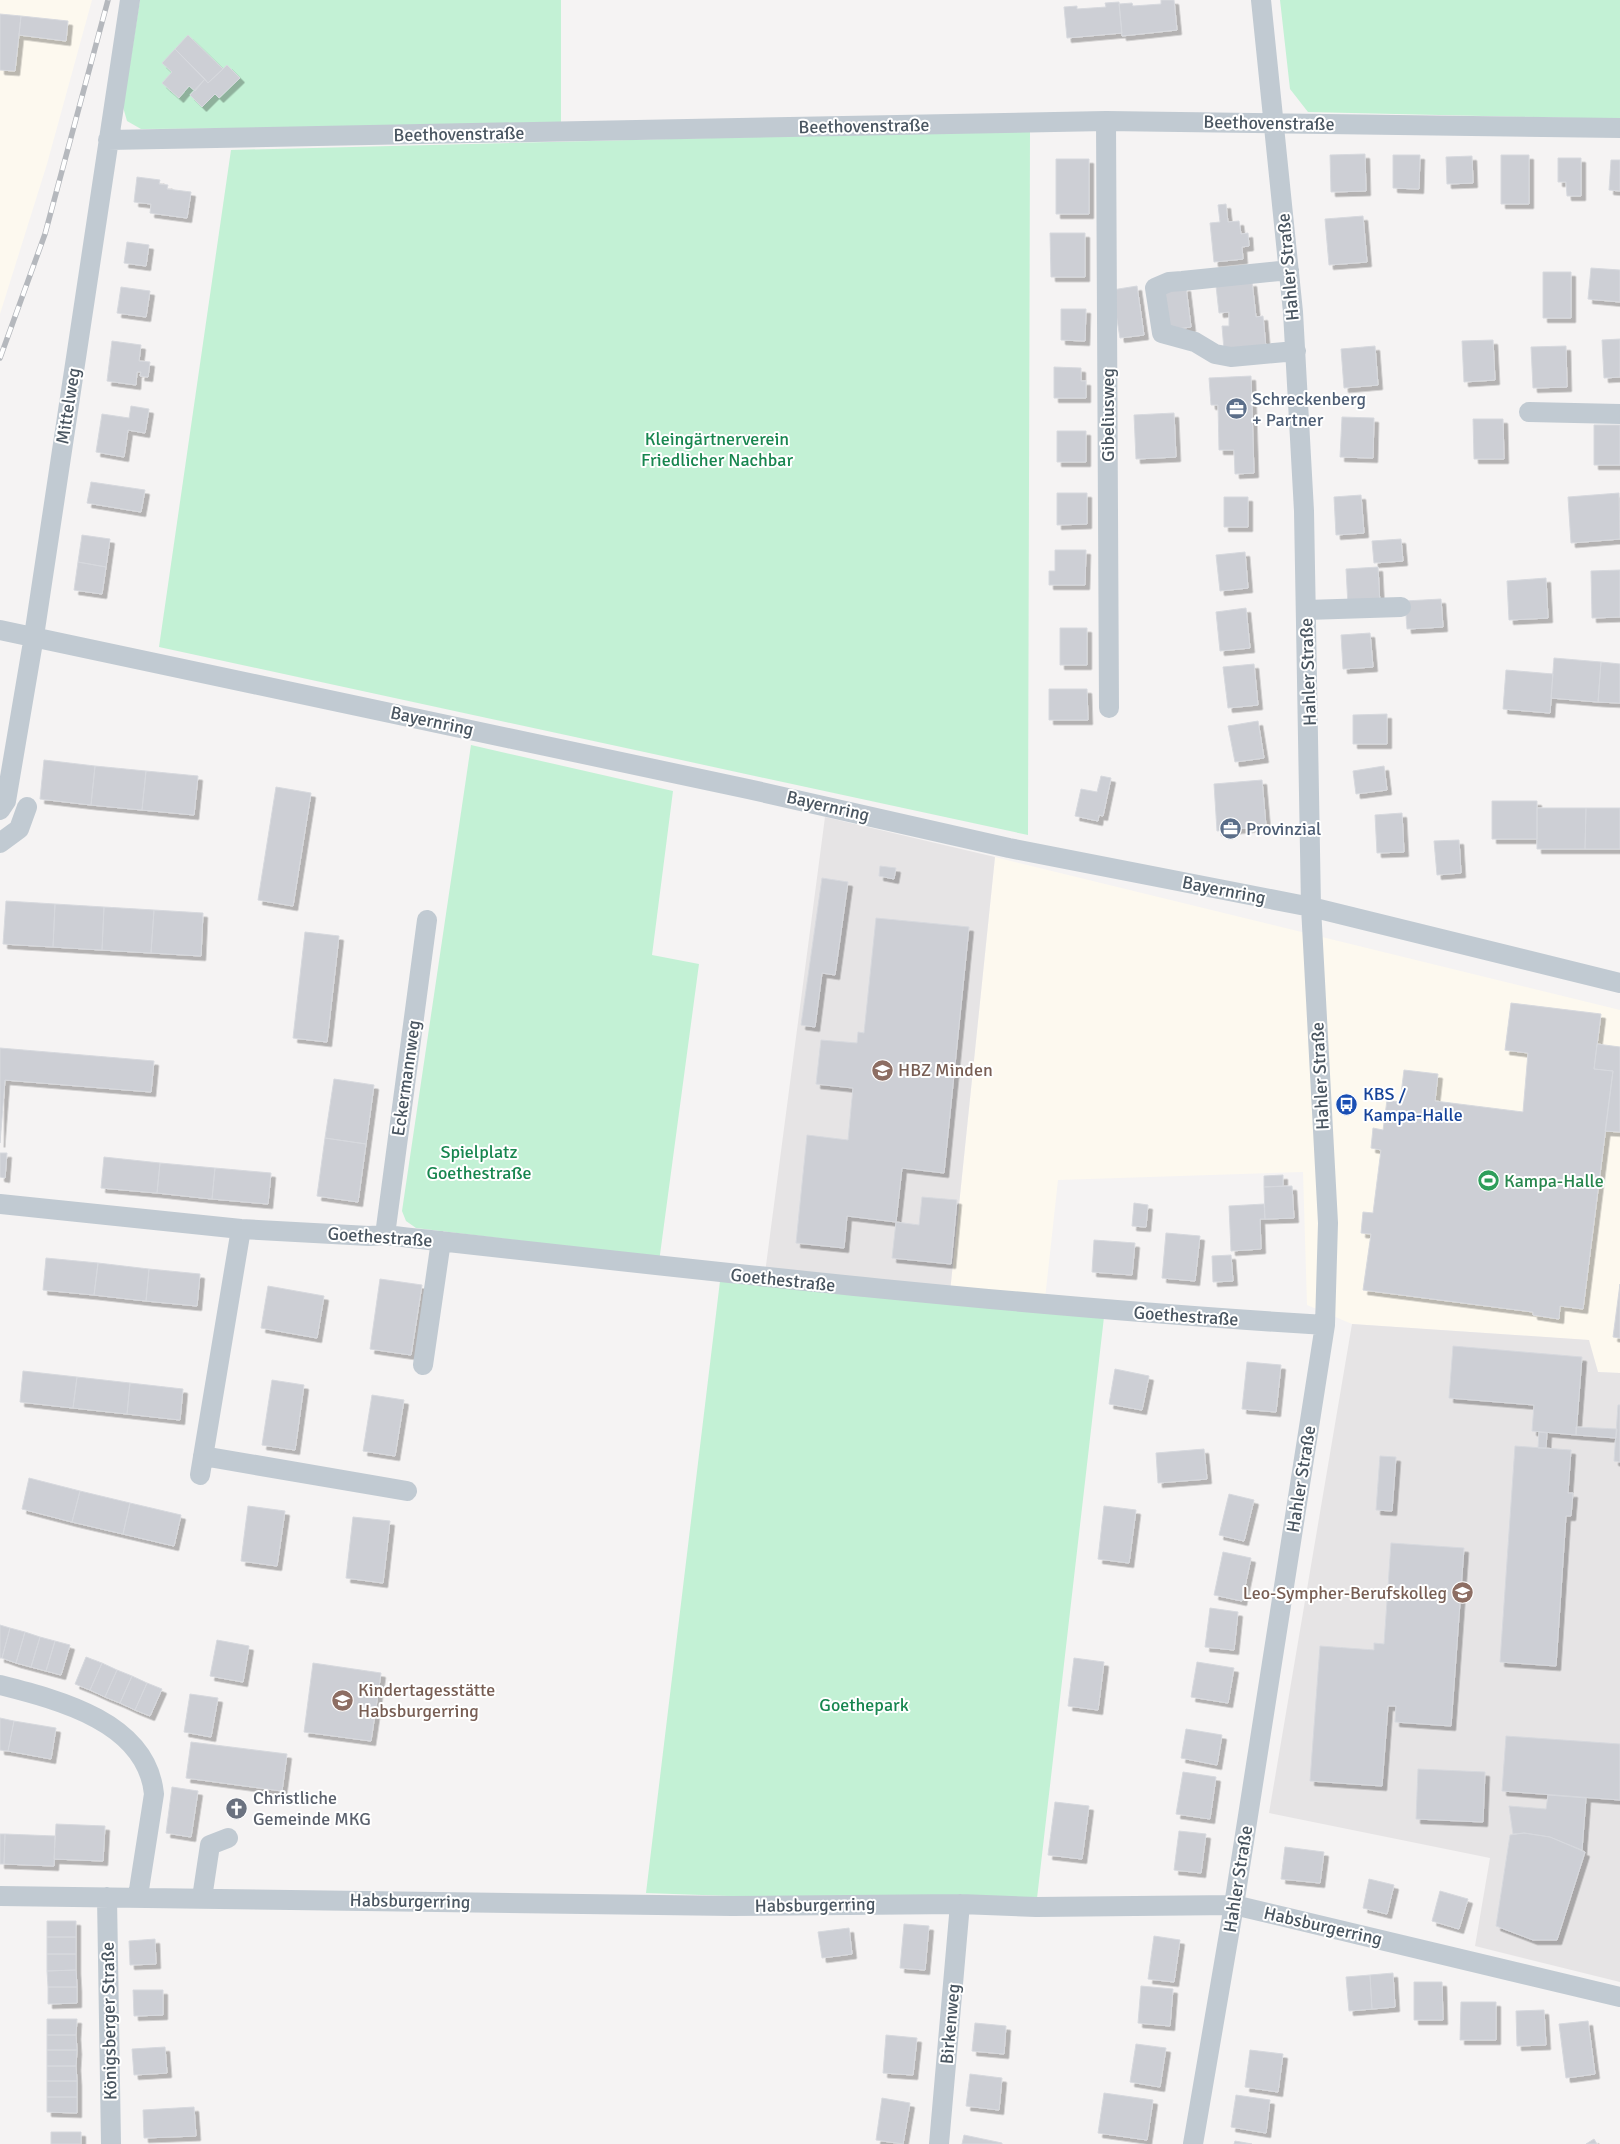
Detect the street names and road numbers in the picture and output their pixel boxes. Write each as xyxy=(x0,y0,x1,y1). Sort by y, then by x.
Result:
street label: Beethovenstraße xyxy=(1203,111,1335,135)
street label: Beethovenstraße xyxy=(798,114,930,138)
street label: Beethovenstraße xyxy=(393,122,525,146)
street label: Hahler Straße xyxy=(1272,212,1304,322)
street label: Mittelweg xyxy=(51,366,85,446)
street label: Gibeliusweg xyxy=(1097,368,1119,462)
street label: Hahler Straße xyxy=(1295,618,1321,726)
street label: Bayernring xyxy=(388,701,476,741)
street label: Bayernring xyxy=(784,786,872,826)
street label: Bayernring xyxy=(1180,871,1268,909)
street label: Eckermannweg xyxy=(387,1019,425,1137)
street label: Hahler Straße xyxy=(1306,1022,1334,1130)
street label: Goethestraße xyxy=(327,1222,433,1252)
street label: Goethestraße xyxy=(730,1264,836,1296)
street label: Goethestraße xyxy=(1133,1301,1239,1331)
street label: Hahler Straße xyxy=(1282,1424,1320,1534)
street label: Hahler Straße xyxy=(1219,1824,1257,1934)
street label: Habsburgerring xyxy=(349,1889,471,1913)
street label: Habsburgerring xyxy=(754,1893,876,1917)
street label: Habsburgerring xyxy=(1262,1902,1384,1950)
street label: Königsberger Straße xyxy=(97,1942,121,2100)
street label: Birkenweg xyxy=(936,1983,964,2065)

